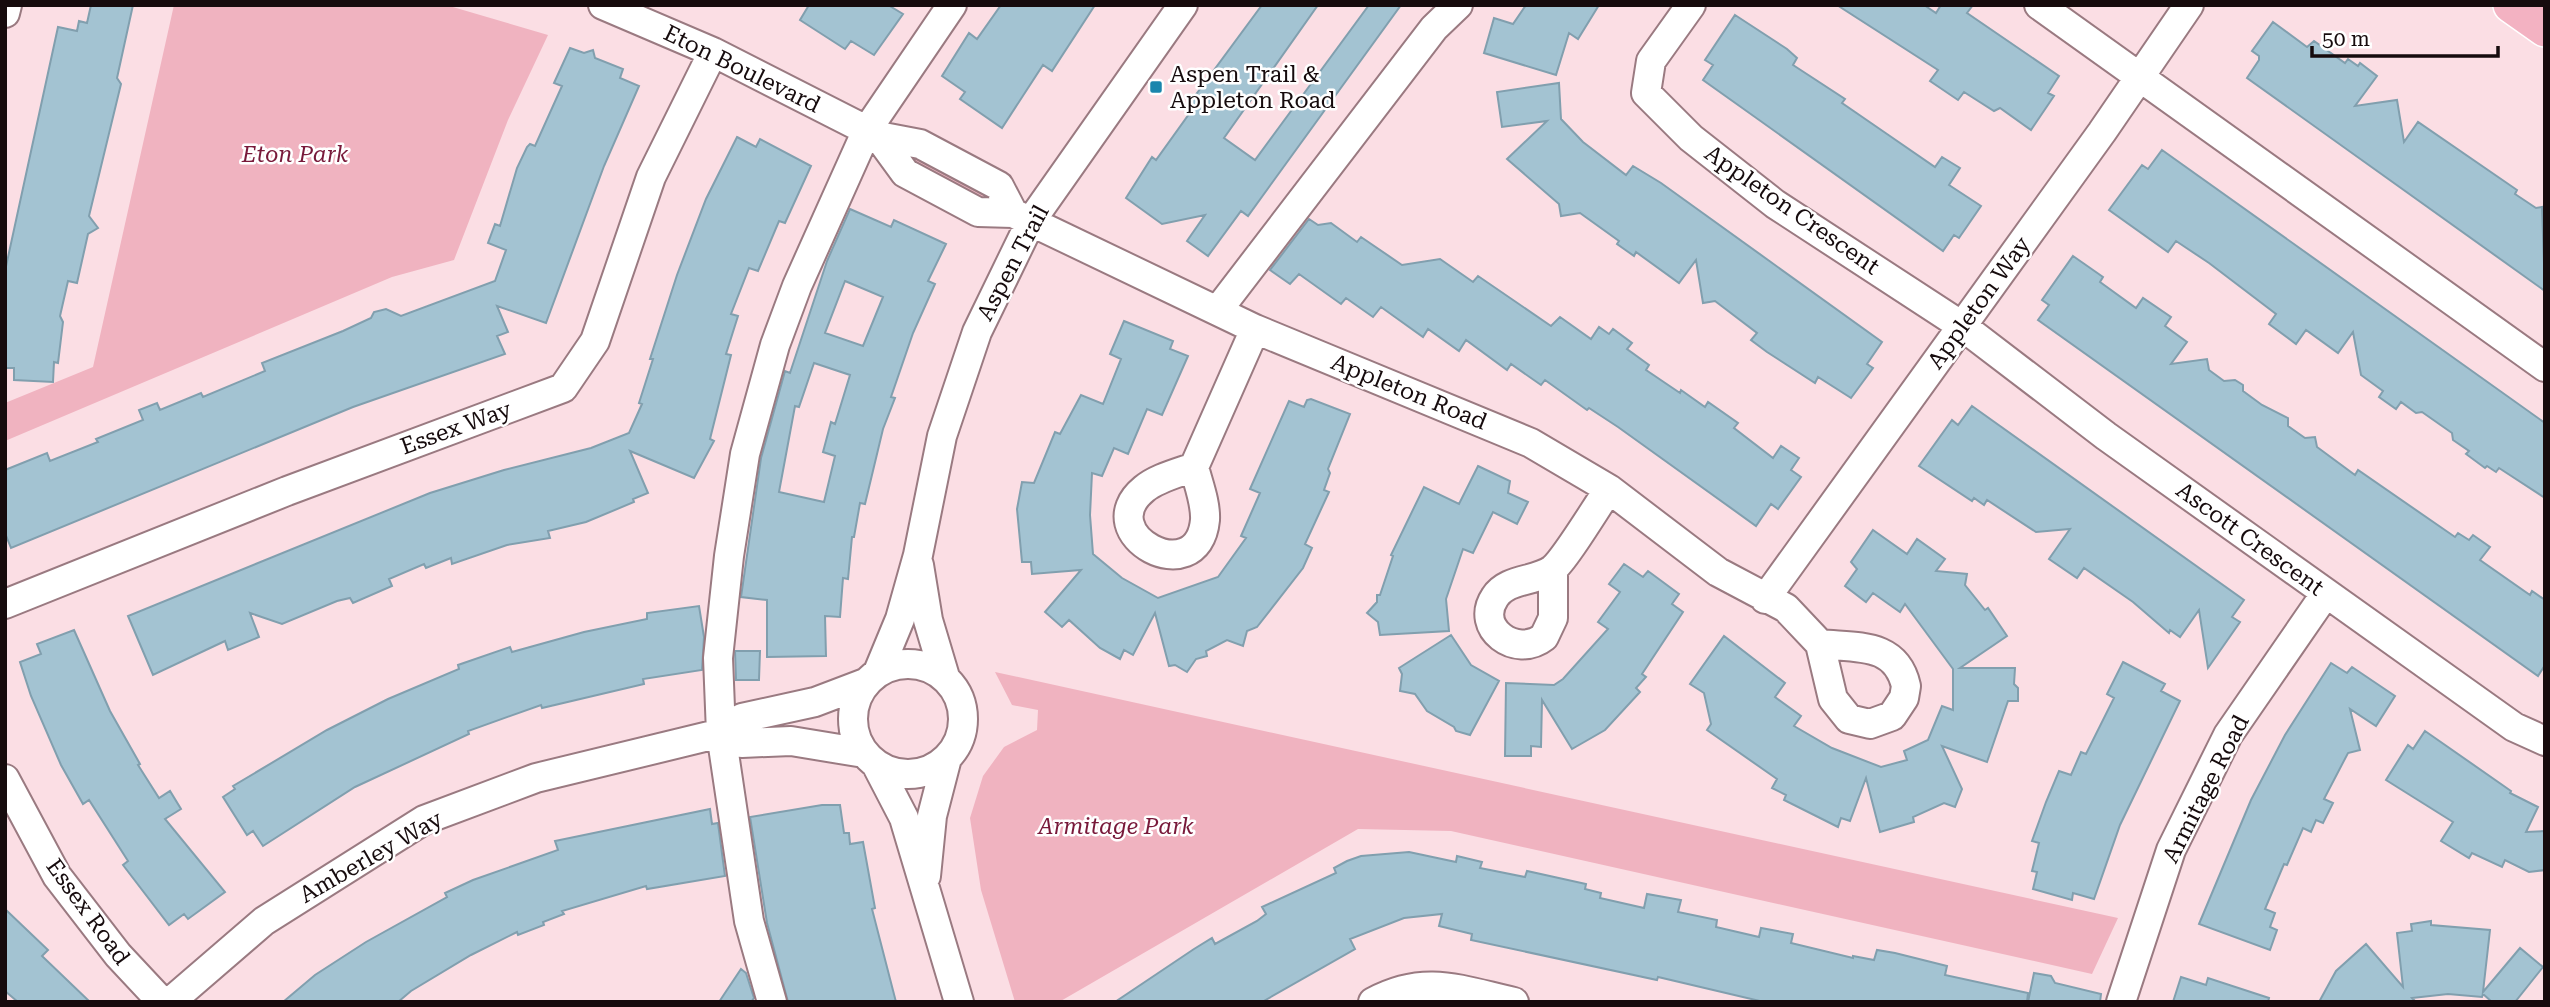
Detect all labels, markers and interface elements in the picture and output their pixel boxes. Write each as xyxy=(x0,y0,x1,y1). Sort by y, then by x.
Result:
scale bar xyxy=(2312,14,2498,58)
street label: Eton Boulevard xyxy=(659,19,825,119)
text: 50 m xyxy=(2322,27,2370,51)
place label: Aspen Trail & Appleton Road xyxy=(1170,61,1336,114)
marker: Aspen Trail & Appleton Road xyxy=(1148,79,1164,95)
street label: Appleton Crescent xyxy=(1699,140,1885,281)
park label: Eton Park xyxy=(241,141,349,168)
street label: Aspen Trail xyxy=(971,201,1055,325)
street label: Appleton Way xyxy=(1922,231,2036,374)
street label: Appleton Road xyxy=(1327,348,1491,436)
street label: Essex Way xyxy=(397,395,515,461)
street label: Ascott Crescent xyxy=(2171,477,2329,602)
street label: Armitage Road xyxy=(2157,710,2255,867)
street label: Amberley Way xyxy=(295,805,448,909)
park label: Armitage Park xyxy=(1036,813,1194,840)
street label: Essex Road xyxy=(40,854,136,971)

